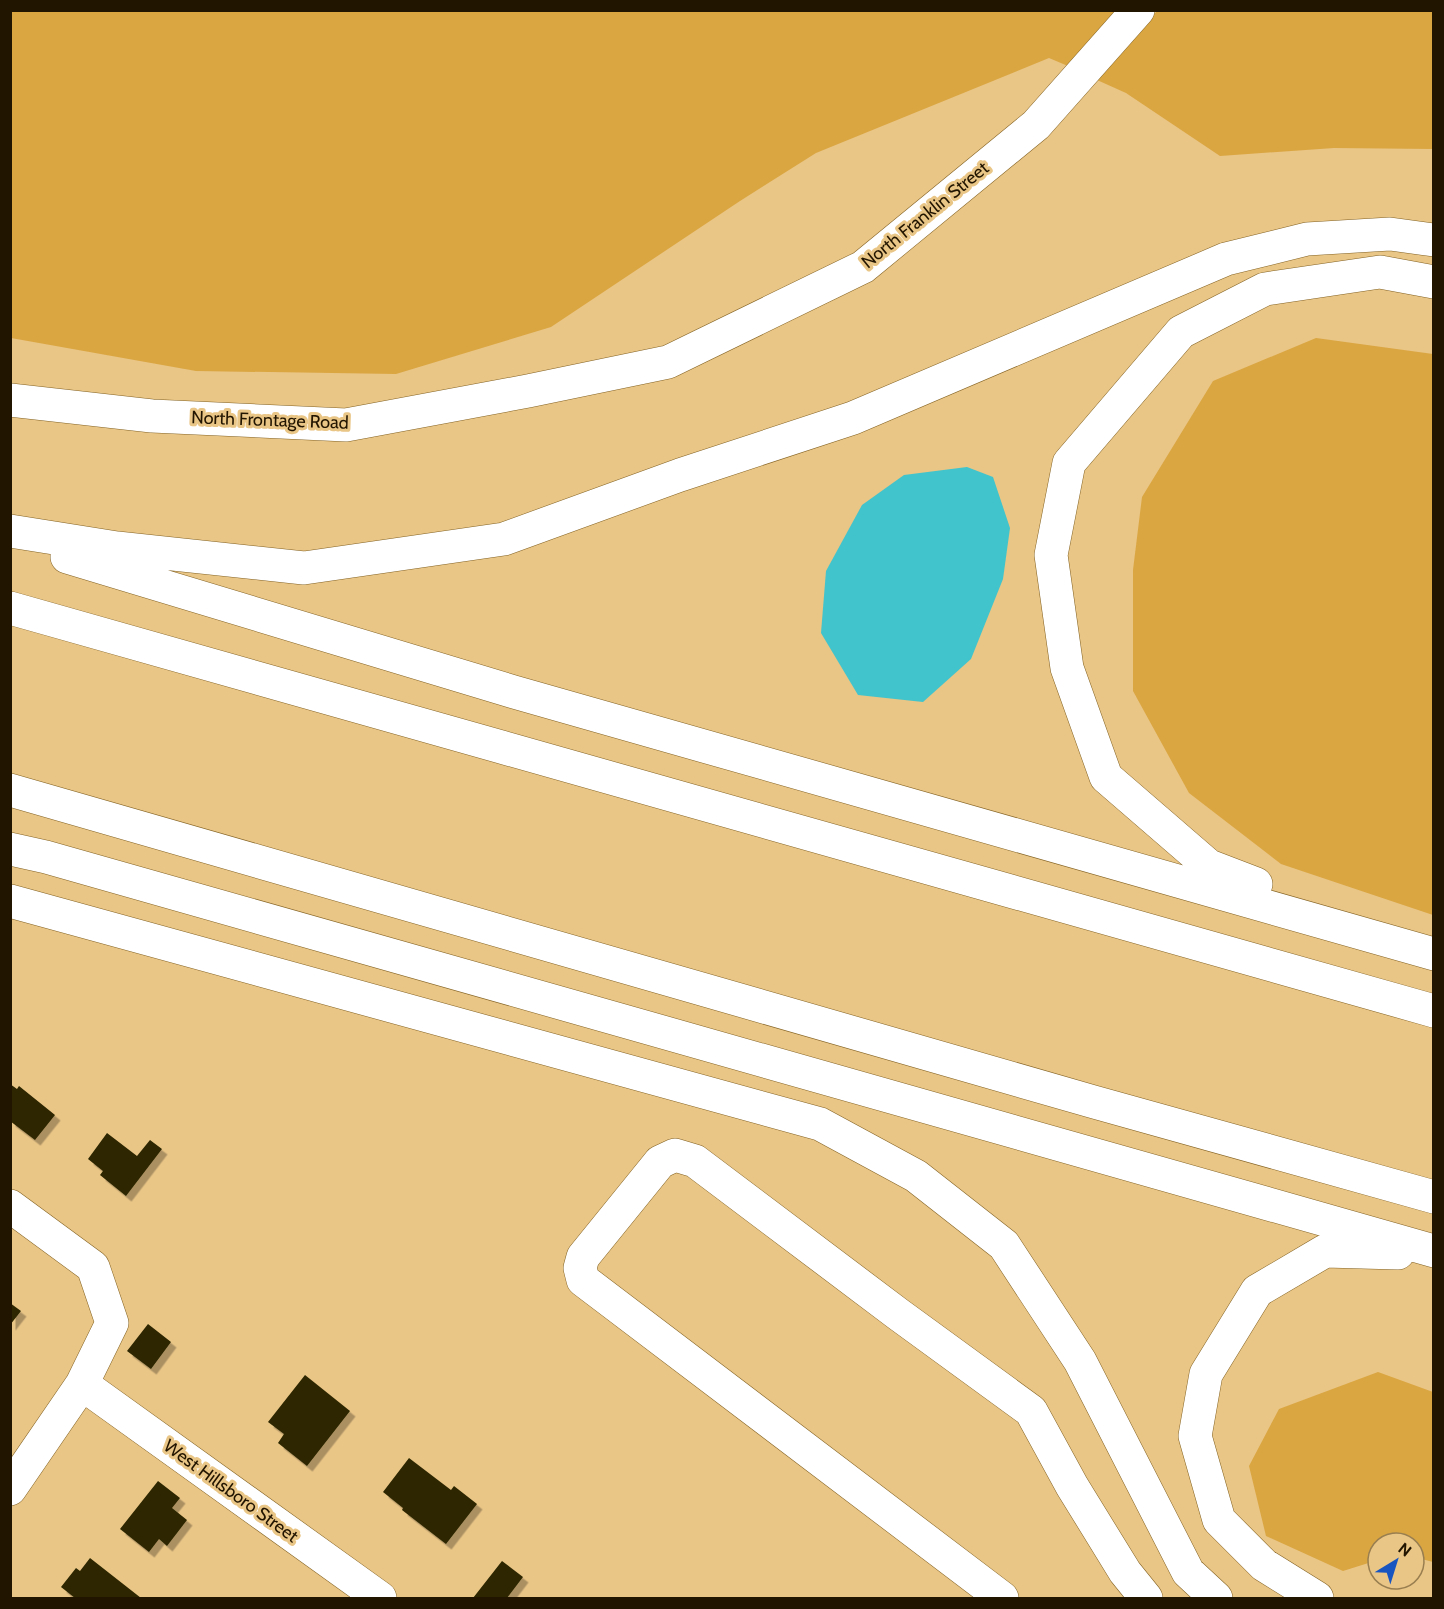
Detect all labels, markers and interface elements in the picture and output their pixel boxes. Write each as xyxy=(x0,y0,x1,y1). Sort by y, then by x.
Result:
street label: North Franklin Street xyxy=(857,157,993,273)
street label: North Frontage Road xyxy=(191,406,349,434)
street label: West Hillsboro Street xyxy=(159,1435,303,1547)
north arrow xyxy=(1366,1531,1426,1591)
text: N xyxy=(1395,1539,1415,1561)

